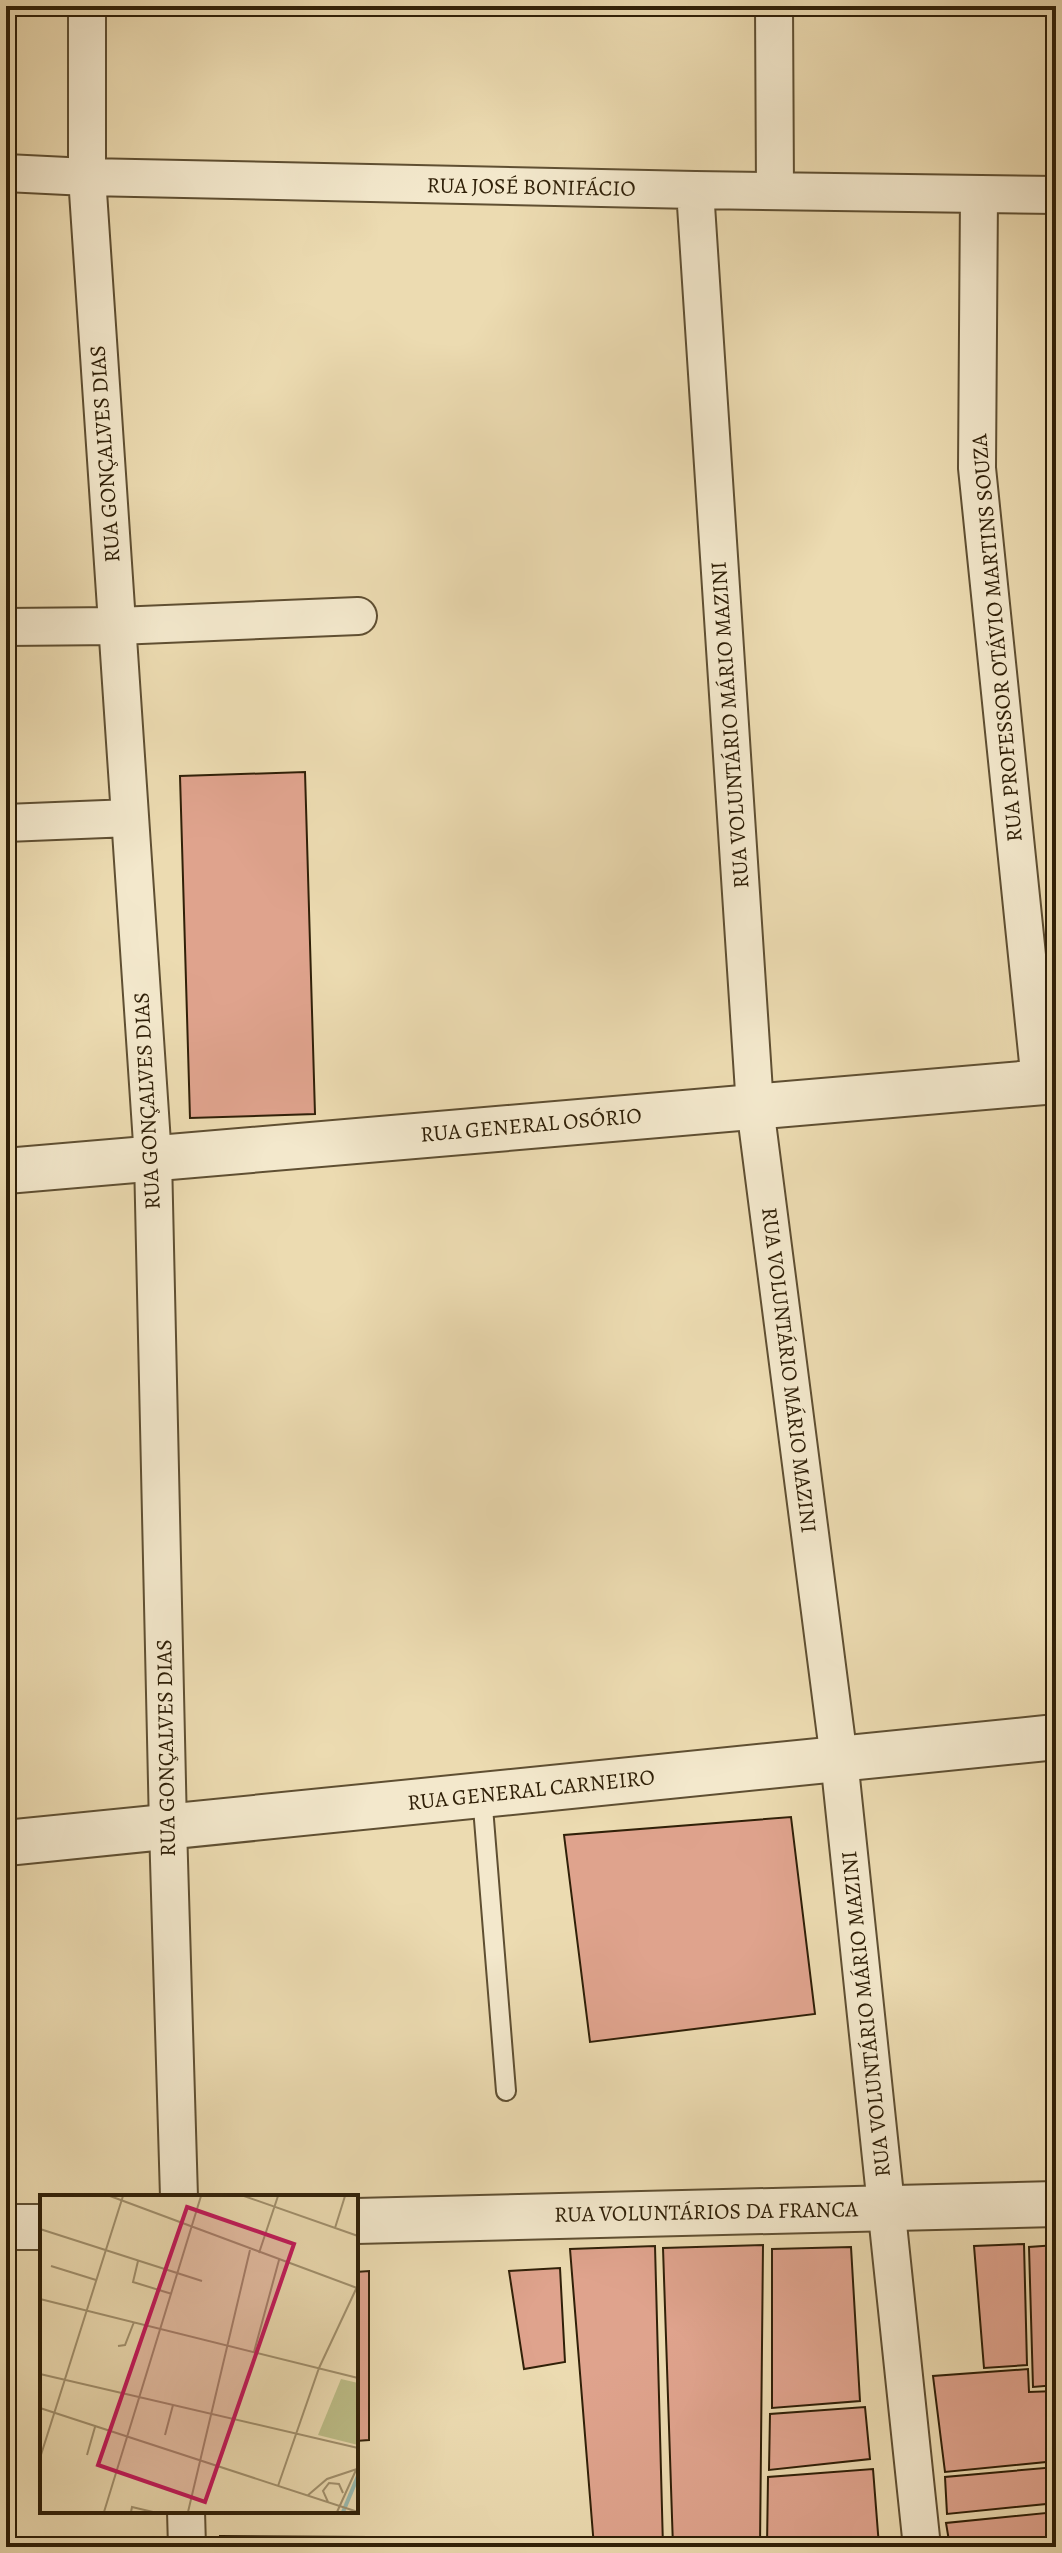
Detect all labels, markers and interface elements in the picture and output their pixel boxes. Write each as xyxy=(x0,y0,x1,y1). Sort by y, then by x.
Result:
street label: RUA JOSÉ BONIFÁCIO xyxy=(426,170,636,204)
street label: RUA GONÇALVES DIAS xyxy=(82,344,128,564)
street label: RUA PROFESSOR OTÁVIO MARTINS SOUZA xyxy=(964,432,1030,843)
street label: RUA VOLUNTÁRIO MÁRIO MAZINI xyxy=(704,560,756,890)
street label: RUA GONÇALVES DIAS xyxy=(126,992,168,1210)
street label: RUA GENERAL OSÓRIO xyxy=(419,1100,643,1150)
street label: RUA VOLUNTÁRIO MÁRIO MAZINI xyxy=(754,1205,824,1535)
street label: RUA GONÇALVES DIAS xyxy=(149,1639,183,1857)
street label: RUA GENERAL CARNEIRO xyxy=(406,1762,656,1818)
street label: RUA VOLUNTÁRIO MÁRIO MAZINI xyxy=(834,1849,898,2179)
street label: RUA VOLUNTÁRIOS DA FRANCA xyxy=(554,2194,859,2230)
inset map xyxy=(40,2195,358,2513)

